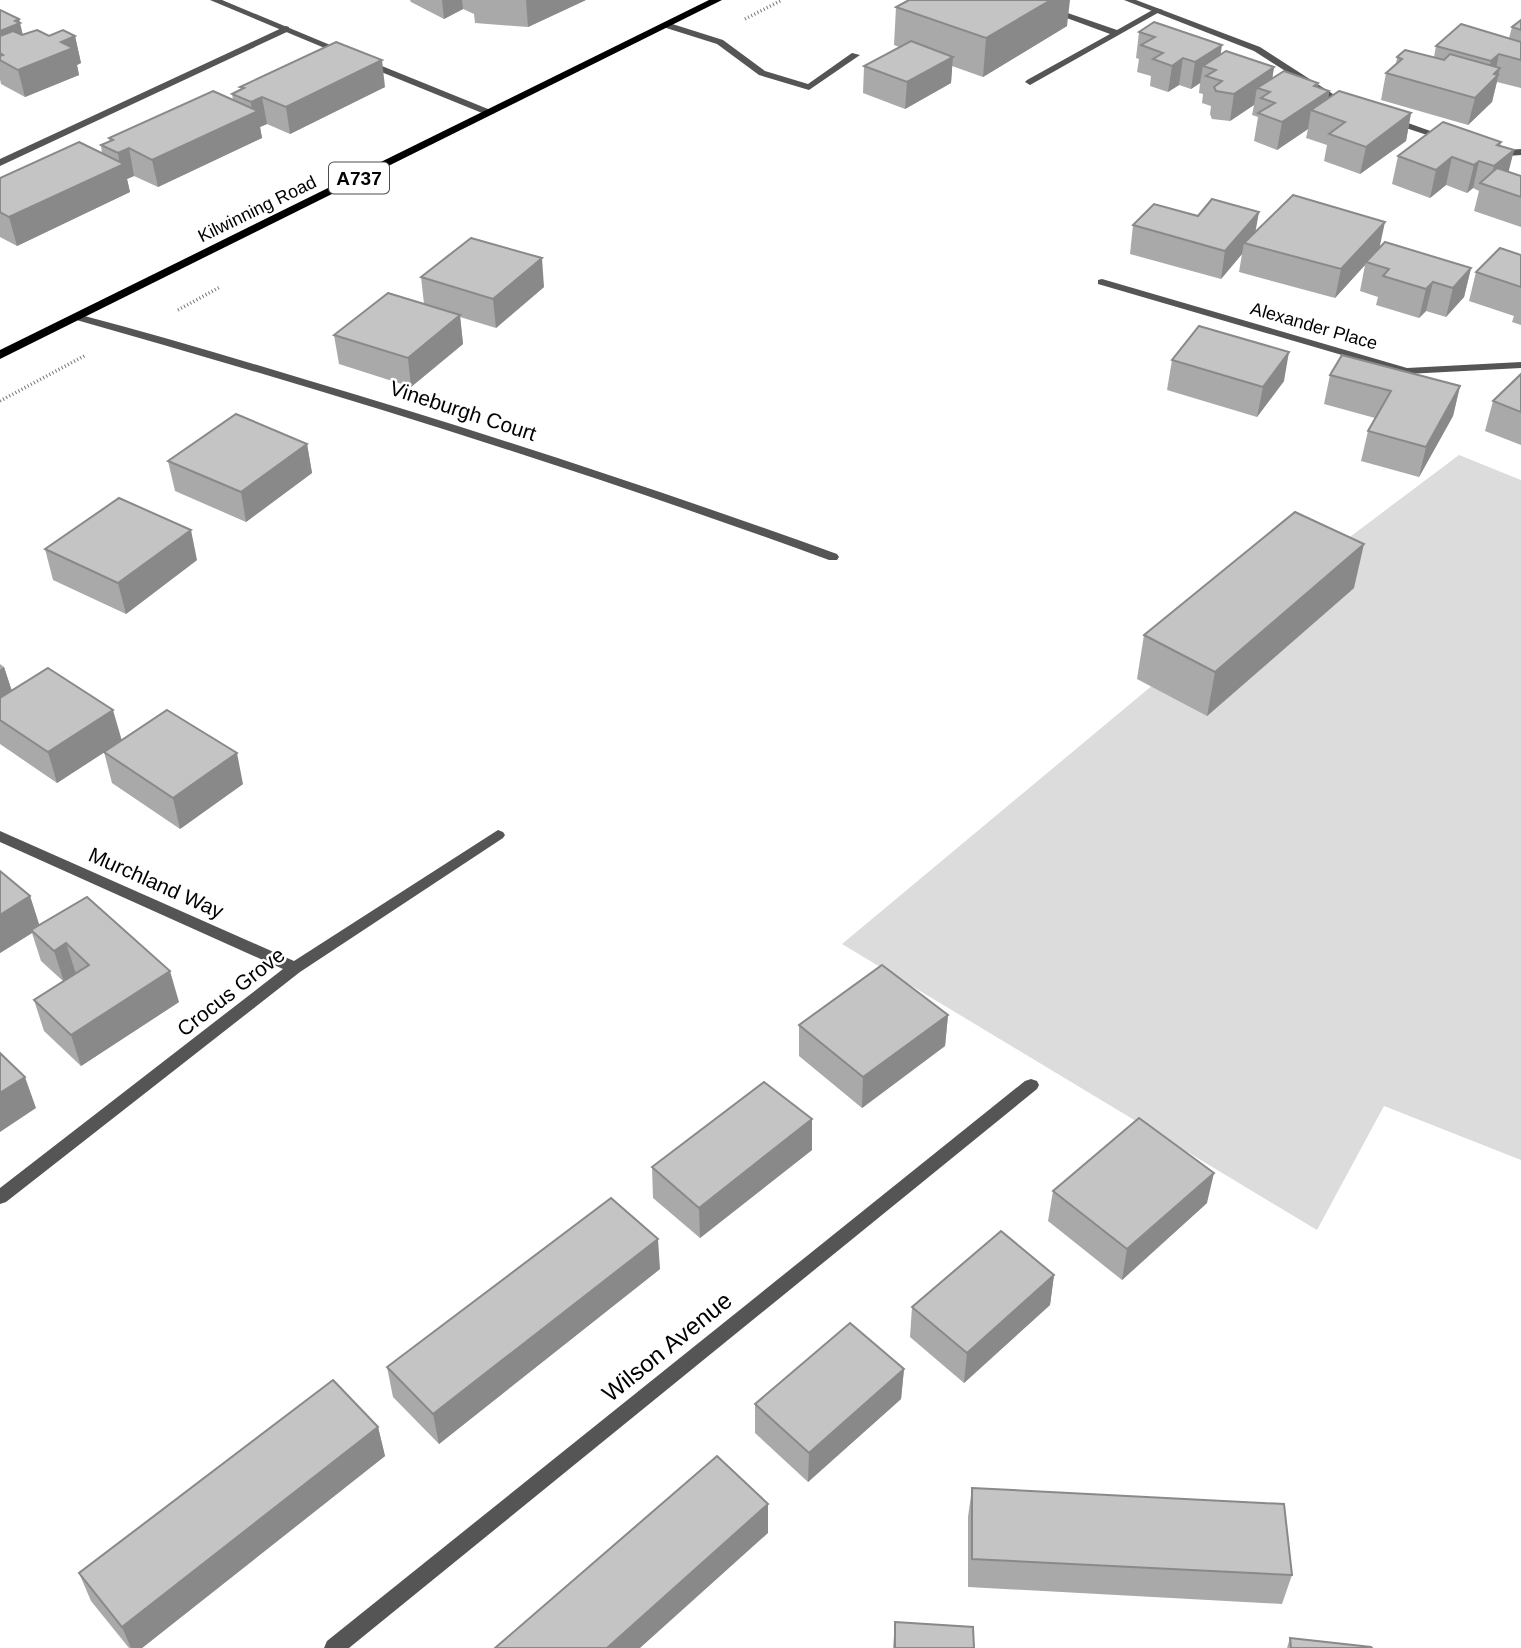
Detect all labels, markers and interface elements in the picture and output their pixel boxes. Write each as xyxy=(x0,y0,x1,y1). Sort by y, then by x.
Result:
road number: A737 xyxy=(329,162,389,194)
street label: Kilwinning Road xyxy=(195,172,319,246)
street label: Alexander Place xyxy=(1248,298,1380,354)
street label: Vineburgh Court xyxy=(387,376,539,445)
street label: Murchland Way xyxy=(85,843,228,923)
street label: Crocus Grove xyxy=(173,943,289,1041)
street label: Wilson Avenue xyxy=(597,1286,737,1407)

